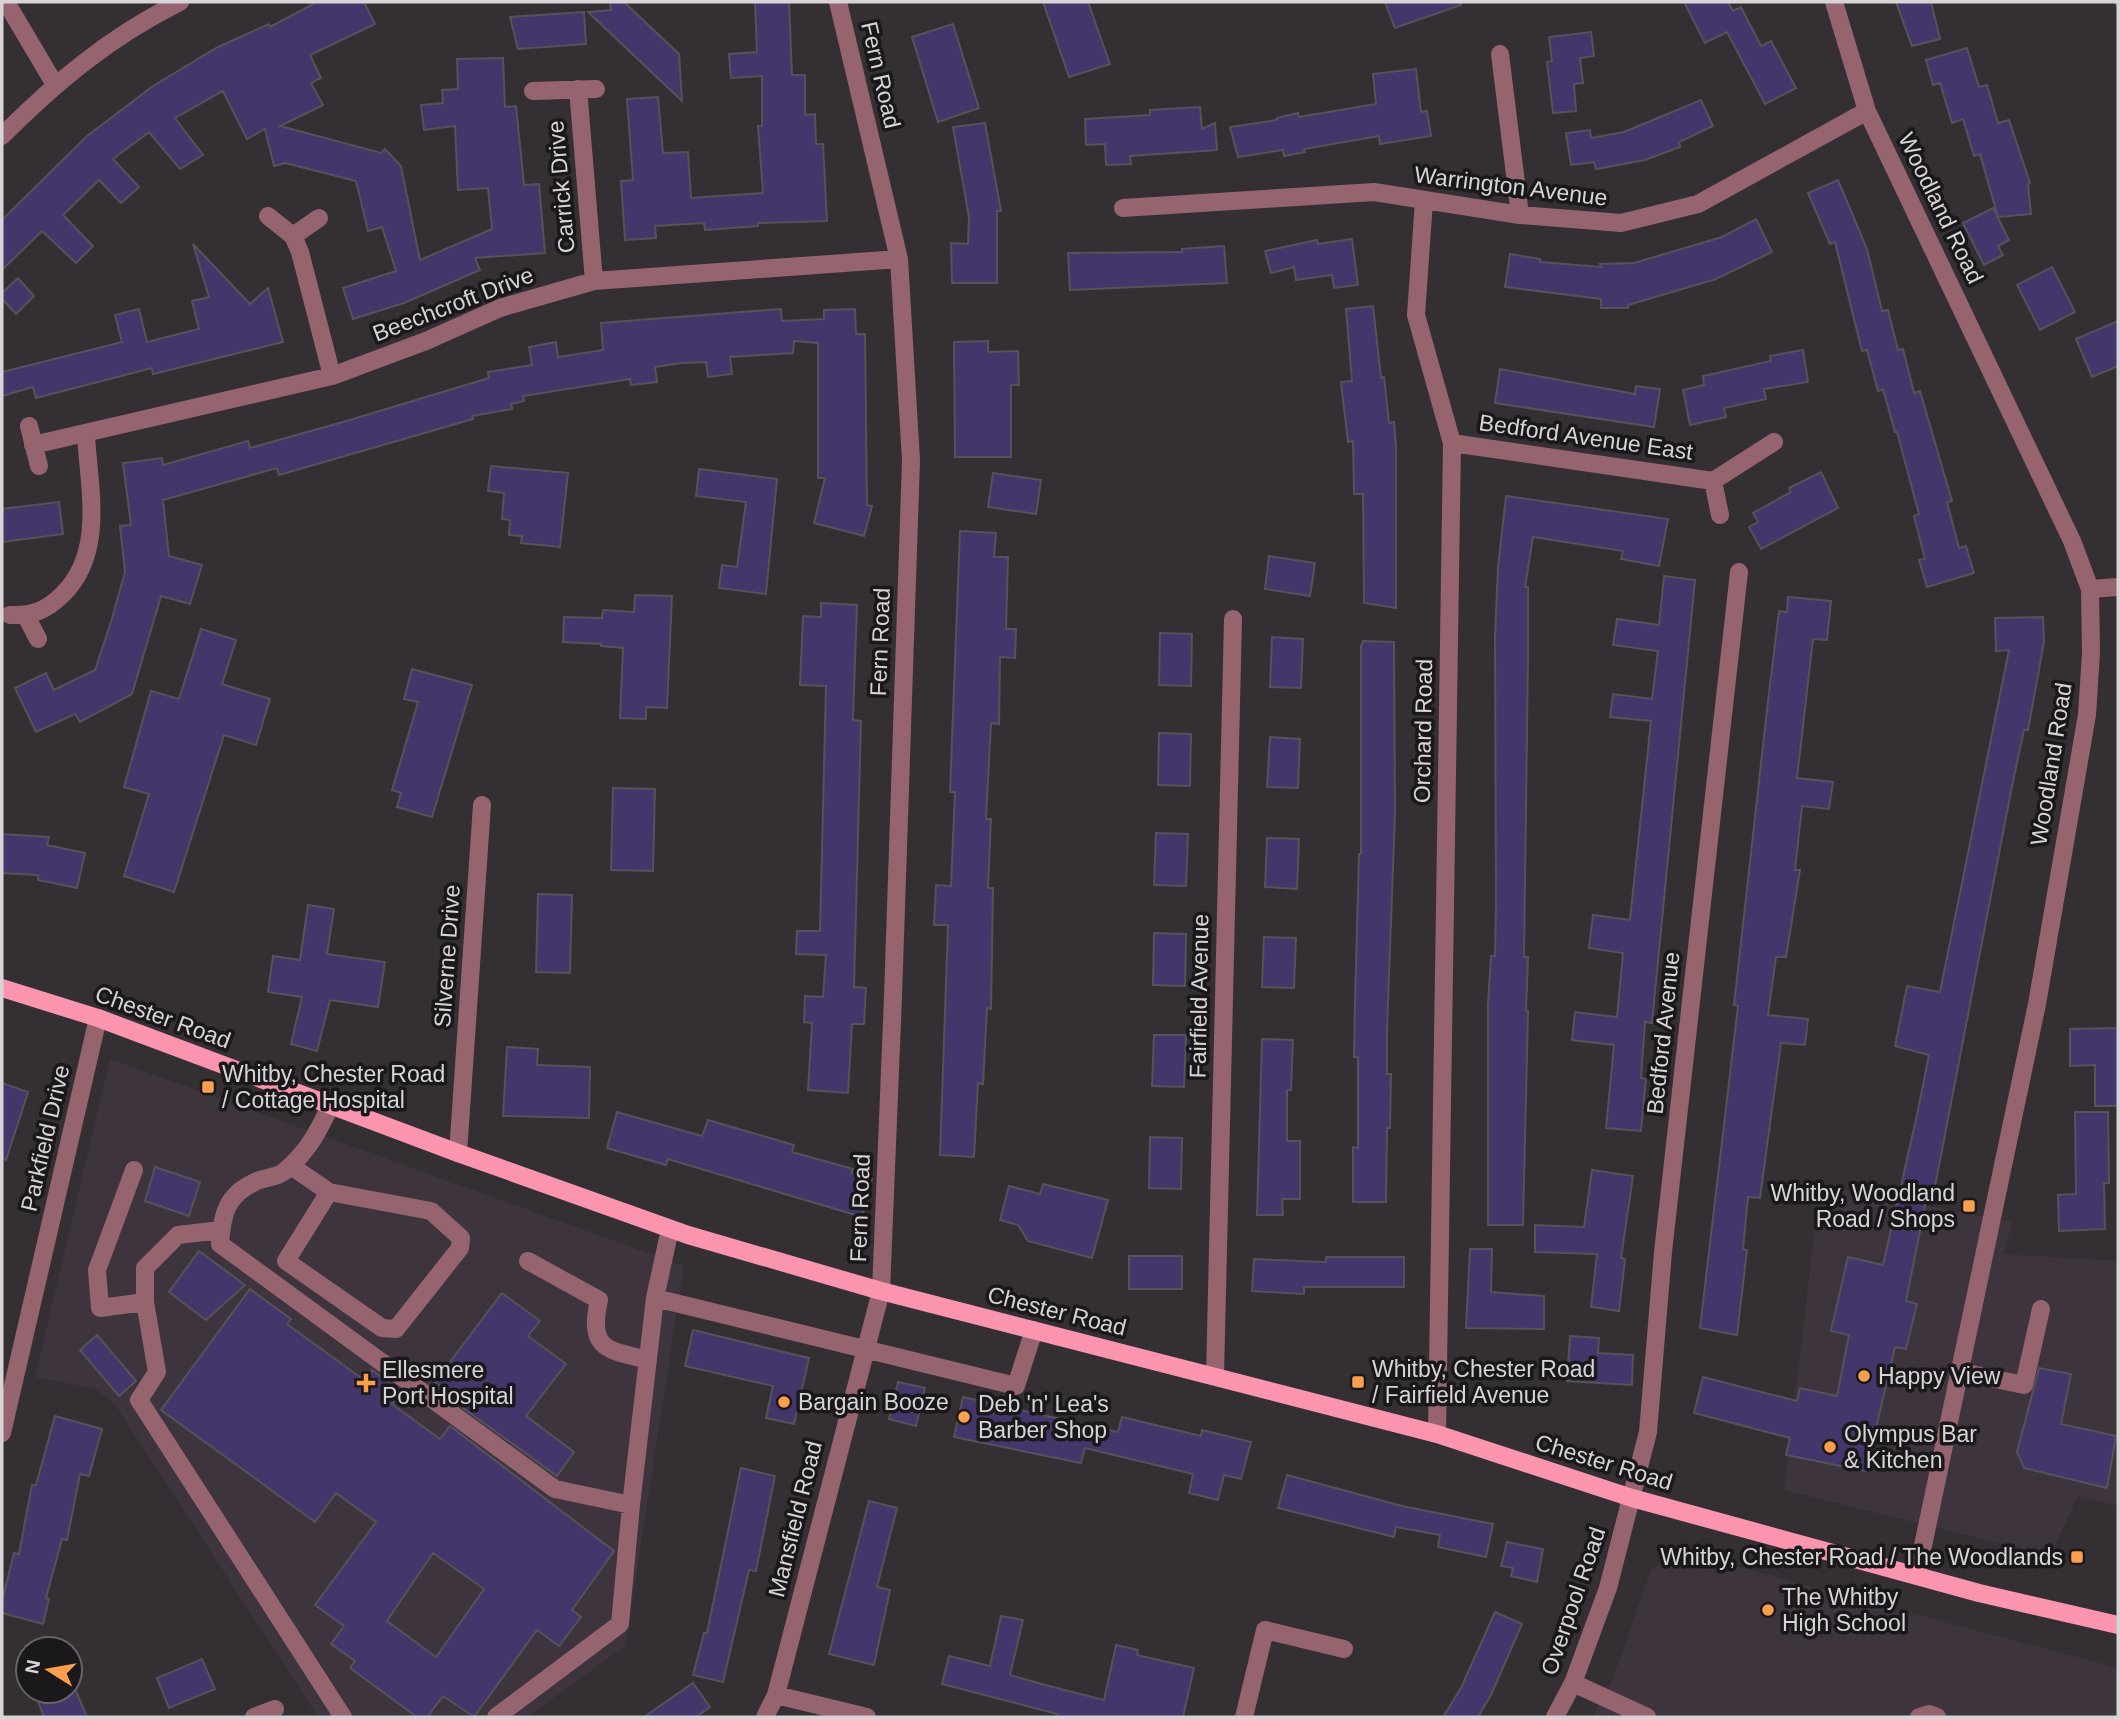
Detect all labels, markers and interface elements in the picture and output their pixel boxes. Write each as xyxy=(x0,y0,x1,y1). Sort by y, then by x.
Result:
street label: Fern Road xyxy=(856,19,906,131)
street label: Carrick Drive xyxy=(542,120,580,254)
street label: Woodland Road xyxy=(1893,128,1989,288)
street label: Warrington Avenue xyxy=(1413,161,1609,211)
street label: Beechcroft Drive xyxy=(369,261,537,347)
street label: Bedford Avenue East xyxy=(1477,409,1695,465)
street label: Fern Road xyxy=(865,587,895,697)
street label: Orchard Road xyxy=(1409,659,1437,803)
street label: Woodland Road xyxy=(2025,681,2077,847)
street label: Silverne Drive xyxy=(429,884,465,1028)
street label: Fairfield Avenue xyxy=(1185,914,1213,1078)
street label: Bedford Avenue xyxy=(1642,950,1684,1116)
street label: Chester Road xyxy=(92,981,234,1053)
place label: Whitby, Chester Road / Cottage Hospital xyxy=(222,1061,445,1113)
street label: Parkfield Drive xyxy=(16,1062,74,1214)
marker: Whitby, Chester Road / Cottage Hospital xyxy=(200,1079,216,1095)
street label: Fern Road xyxy=(845,1153,875,1263)
place label: Whitby, Woodland Road / Shops xyxy=(1770,1180,1955,1232)
marker: Whitby, Woodland Road / Shops xyxy=(1961,1198,1977,1214)
street label: Chester Road xyxy=(985,1281,1129,1341)
place label: Whitby, Chester Road / Fairfield Avenue xyxy=(1372,1356,1595,1408)
place label: Ellesmere Port Hospital xyxy=(382,1357,514,1409)
place label: Happy View xyxy=(1878,1363,2001,1389)
marker: Happy View xyxy=(1856,1368,1872,1384)
marker: Ellesmere Port Hospital xyxy=(356,1373,376,1393)
marker: Whitby, Chester Road / Fairfield Avenue xyxy=(1350,1374,1366,1390)
place label: Bargain Booze xyxy=(798,1389,949,1415)
place label: Deb 'n' Lea's Barber Shop xyxy=(978,1391,1109,1443)
marker: Bargain Booze xyxy=(776,1394,792,1410)
marker: Deb 'n' Lea's Barber Shop xyxy=(956,1409,972,1425)
place label: Olympus Bar & Kitchen xyxy=(1844,1421,1977,1473)
street label: Chester Road xyxy=(1532,1429,1676,1495)
street label: Mansfield Road xyxy=(763,1438,827,1600)
marker: Olympus Bar & Kitchen xyxy=(1822,1439,1838,1455)
street label: Overpool Road xyxy=(1536,1524,1610,1678)
place label: Whitby, Chester Road / The Woodlands xyxy=(1660,1544,2063,1570)
marker: Whitby, Chester Road / The Woodlands xyxy=(2069,1549,2085,1565)
place label: The Whitby High School xyxy=(1782,1584,1906,1636)
marker: The Whitby High School xyxy=(1760,1602,1776,1618)
north arrow xyxy=(14,1635,84,1705)
text: N xyxy=(21,1658,44,1676)

